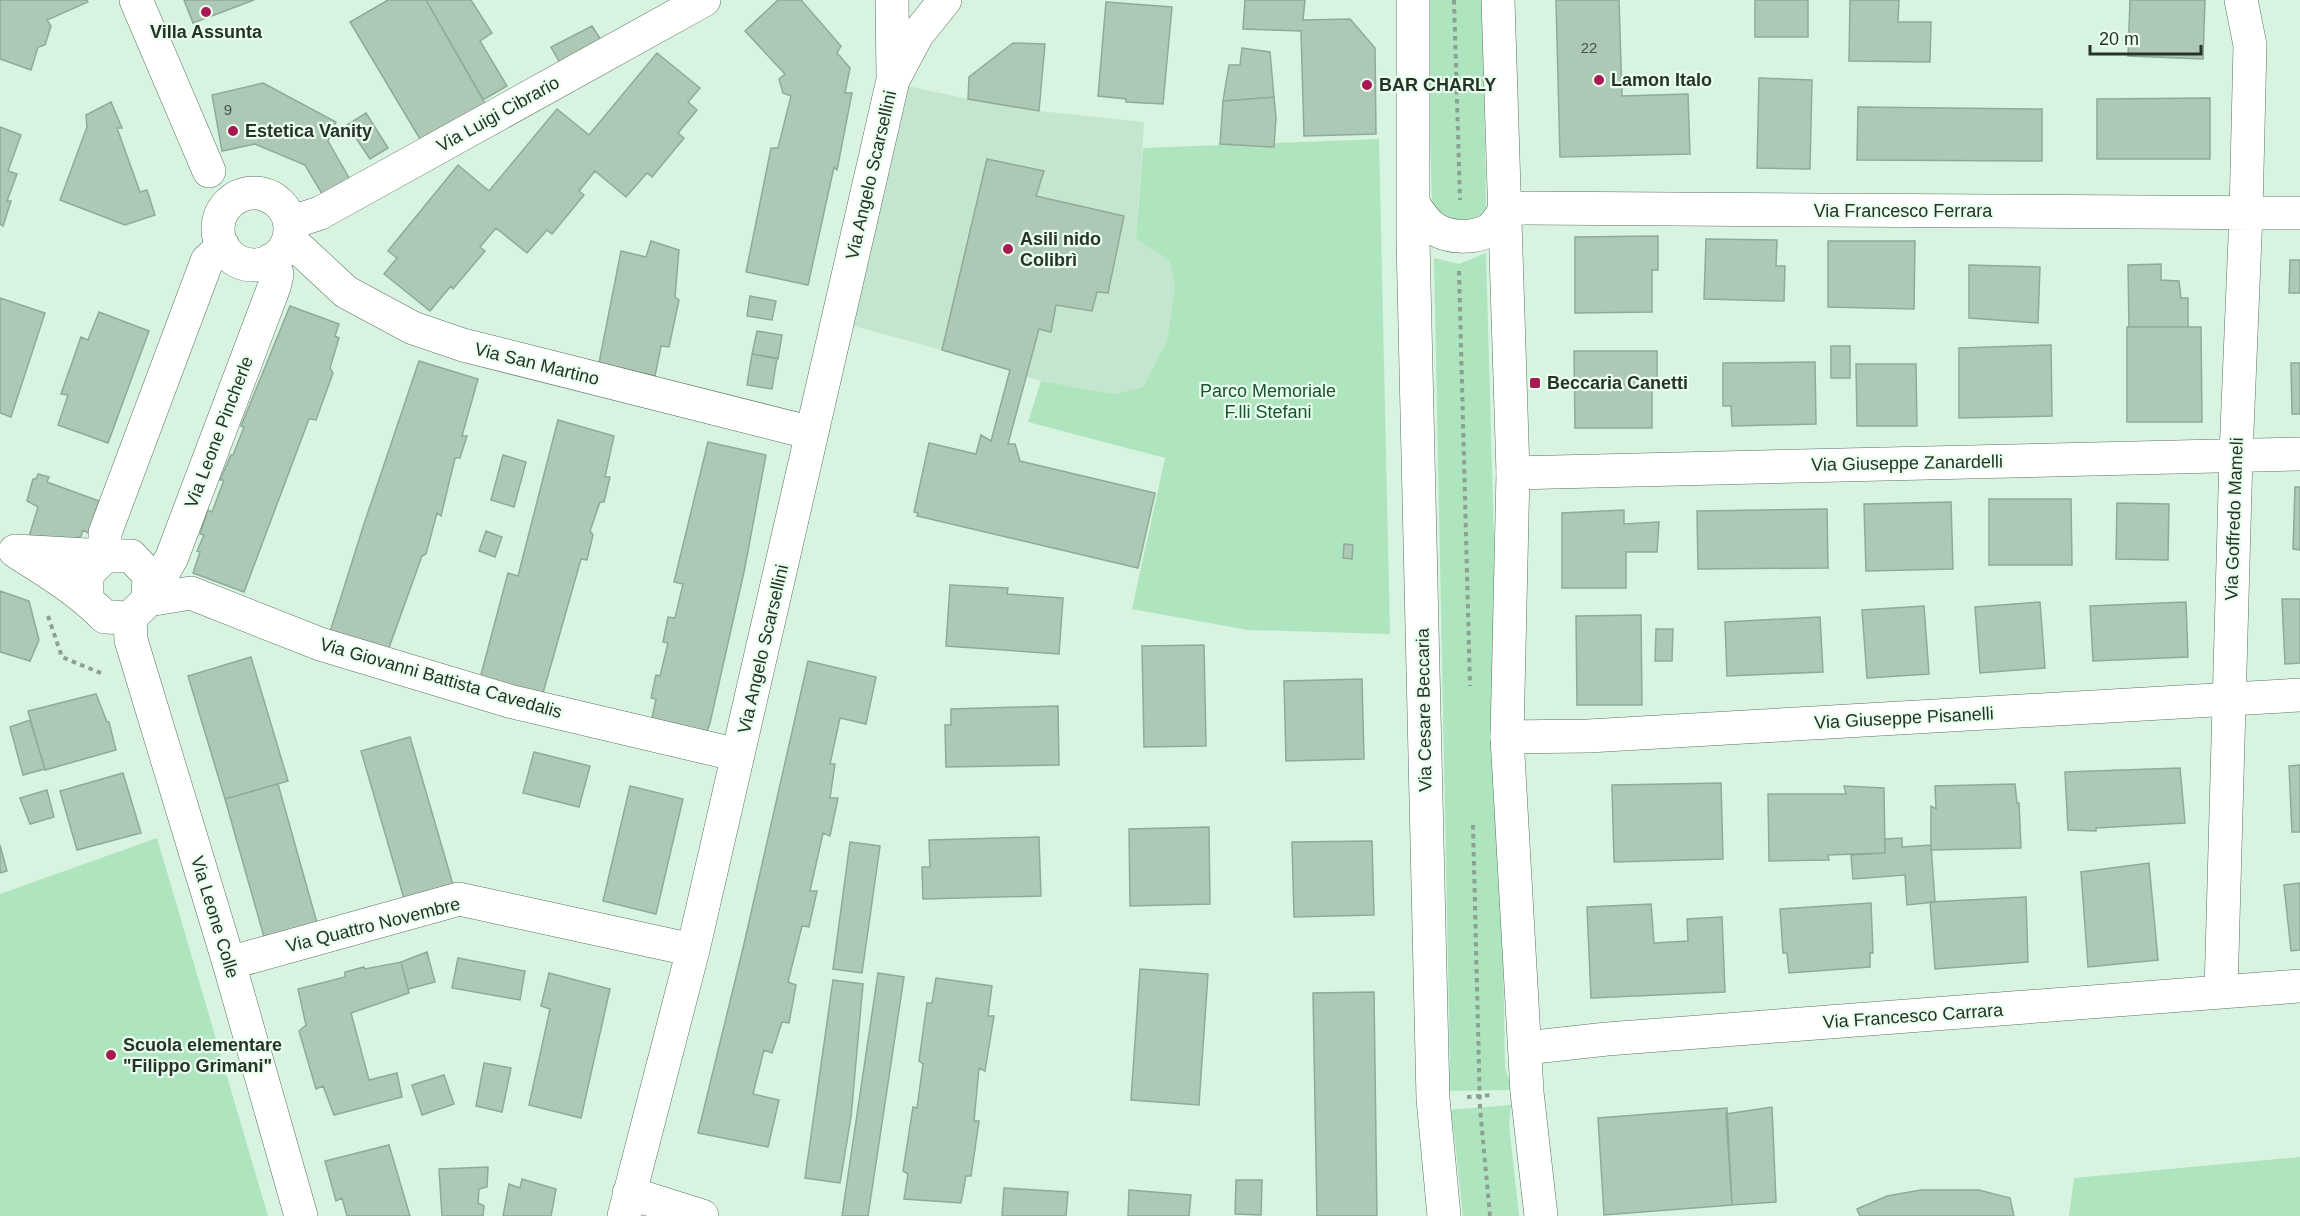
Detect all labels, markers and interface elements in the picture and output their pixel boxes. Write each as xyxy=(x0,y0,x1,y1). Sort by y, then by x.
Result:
marker: Villa Assunta xyxy=(199,5,213,19)
scale bar xyxy=(2090,18,2201,56)
place label: Villa Assunta xyxy=(150,22,263,42)
text: 20 m xyxy=(2099,29,2139,49)
house number: 22 xyxy=(1581,39,1597,56)
place label: Lamon Italo xyxy=(1611,70,1712,90)
street label: Via Luigi Cibrario xyxy=(433,72,563,156)
marker: Lamon Italo xyxy=(1592,73,1606,87)
place label: BAR CHARLY xyxy=(1379,75,1496,95)
marker: BAR CHARLY xyxy=(1360,78,1374,92)
street label: Via Angelo Scarsellini xyxy=(842,89,900,261)
house number: 9 xyxy=(224,101,232,118)
place label: Estetica Vanity xyxy=(245,121,372,141)
marker: Estetica Vanity xyxy=(226,124,240,138)
street label: Via Francesco Ferrara xyxy=(1814,201,1993,221)
place label: Asili nido Colibrì xyxy=(1020,229,1101,270)
marker: Asili nido Colibrì xyxy=(1001,242,1015,256)
street label: Via San Martino xyxy=(473,339,601,389)
street label: Via Leone Pincherle xyxy=(181,353,257,511)
place label: Beccaria Canetti xyxy=(1547,373,1688,393)
marker: Beccaria Canetti xyxy=(1528,376,1542,390)
park label: Parco Memoriale F.lli Stefani xyxy=(1200,381,1336,422)
street label: Via Goffredo Mameli xyxy=(2221,437,2247,601)
street label: Via Giuseppe Zanardelli xyxy=(1811,451,2003,475)
street label: Via Angelo Scarsellini xyxy=(734,563,792,735)
street label: Via Cesare Beccaria xyxy=(1413,627,1435,792)
street label: Via Giovanni Battista Cavedalis xyxy=(318,634,564,722)
street label: Via Giuseppe Pisanelli xyxy=(1814,703,1994,733)
street label: Via Leone Colle xyxy=(187,853,243,981)
street label: Via Quattro Novembre xyxy=(284,894,462,956)
street label: Via Francesco Carrara xyxy=(1822,1000,2005,1032)
place label: Scuola elementare "Filippo Grimani" xyxy=(123,1035,282,1076)
marker: Scuola elementare "Filippo Grimani" xyxy=(104,1048,118,1062)

